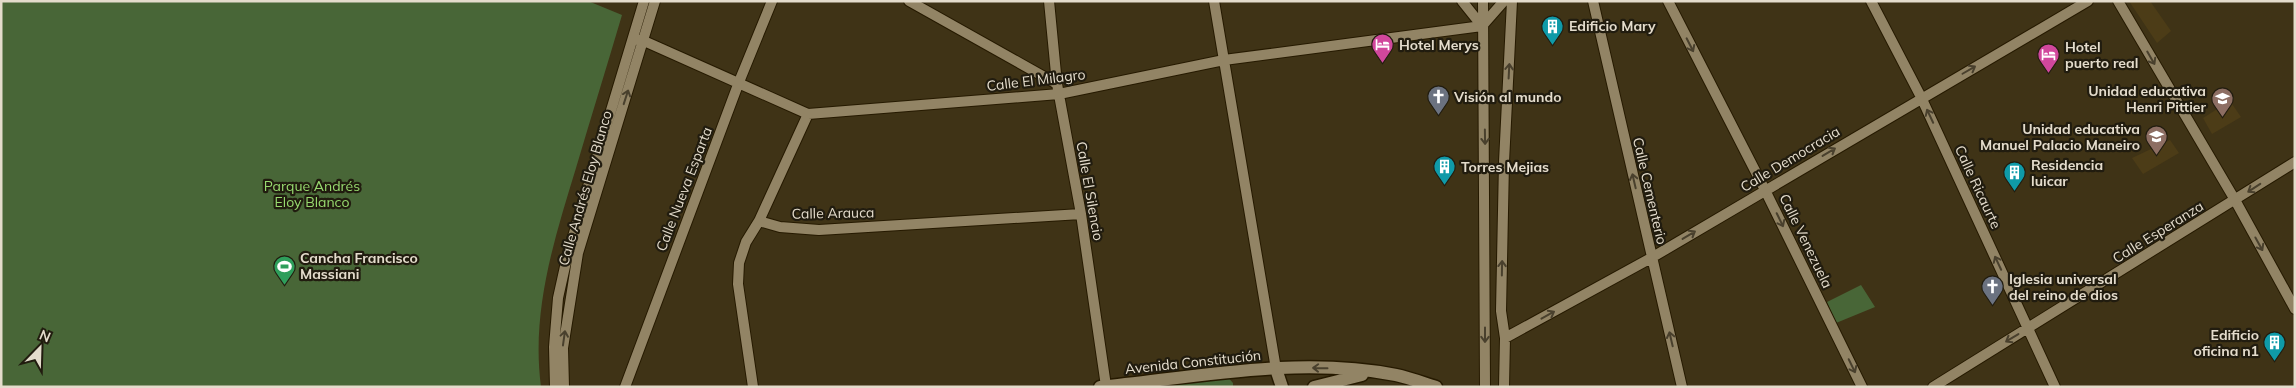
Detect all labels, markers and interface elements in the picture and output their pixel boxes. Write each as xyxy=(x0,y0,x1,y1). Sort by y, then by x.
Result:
building icon: Edificio Mary xyxy=(1541,14,1565,45)
place label: Edificio Mary xyxy=(1569,17,1656,35)
hotel icon: Hotel Merys xyxy=(1371,33,1395,64)
place label: Hotel Merys xyxy=(1399,36,1479,54)
one-way arrow xyxy=(1685,37,1695,52)
place label: Hotel puerto real xyxy=(2065,38,2138,72)
hotel icon: Hotel puerto real xyxy=(2037,43,2061,74)
one-way arrow xyxy=(2147,51,2157,65)
one-way arrow xyxy=(1504,63,1513,79)
one-way arrow xyxy=(1962,64,1976,74)
street label: Calle El Milagro xyxy=(986,65,1086,95)
place label: Unidad educativa Henri Pittier xyxy=(2088,82,2206,116)
church icon: Visión al mundo xyxy=(1426,85,1450,116)
school or university icon: Unidad educativa Henri Pittier xyxy=(2210,87,2234,118)
place label: Visión al mundo xyxy=(1453,88,1562,106)
one-way arrow xyxy=(622,89,631,105)
street label: Calle Andrés Eloy Blanco xyxy=(554,108,616,268)
one-way arrow xyxy=(1924,109,1934,124)
place label: Unidad educativa Manuel Palacio Maneiro xyxy=(1980,120,2140,154)
street label: Calle Democracia xyxy=(1737,122,1843,196)
street label: Calle Nueva Esparta xyxy=(652,124,716,254)
school or university icon: Unidad educativa Manuel Palacio Maneiro xyxy=(2144,125,2168,156)
one-way arrow xyxy=(1480,129,1489,145)
street label: Calle Cementerio xyxy=(1629,136,1671,246)
street label: Calle El Silencio xyxy=(1072,140,1108,242)
street label: Calle Ricaurte xyxy=(1951,142,2005,232)
one-way arrow xyxy=(1822,147,1836,157)
building icon: Torres Mejias xyxy=(1433,155,1457,186)
place label: Residencia luicar xyxy=(2031,156,2103,190)
place label: Torres Mejias xyxy=(1461,158,1549,176)
building icon: Residencia luicar xyxy=(2003,161,2027,192)
one-way arrow xyxy=(1629,174,1638,190)
park label: Parque Andrés Eloy Blanco xyxy=(264,177,360,211)
one-way arrow xyxy=(2247,183,2261,193)
street label: Calle Venezuela xyxy=(1775,191,1837,291)
street label: Calle Esperanza xyxy=(2109,197,2207,267)
street label: Calle Arauca xyxy=(791,203,875,223)
one-way arrow xyxy=(1775,213,1785,228)
one-way arrow xyxy=(1682,230,1696,240)
one-way arrow xyxy=(2254,237,2264,252)
place label: Cancha Francisco Massiani xyxy=(300,249,418,283)
sports icon: Cancha Francisco Massiani xyxy=(272,254,296,285)
one-way arrow xyxy=(1992,256,2002,271)
one-way arrow xyxy=(1497,260,1507,276)
place label: Iglesia universal del reino de dios xyxy=(2009,270,2118,304)
church icon: Iglesia universal del reino de dios xyxy=(1981,275,2005,306)
one-way arrow xyxy=(1540,310,1555,320)
north arrow xyxy=(15,323,65,373)
text: N xyxy=(37,326,53,346)
one-way arrow xyxy=(1480,326,1490,343)
place label: Edificio oficina n1 xyxy=(2193,326,2259,360)
one-way arrow xyxy=(559,330,569,346)
building icon: Edificio oficina n1 xyxy=(2263,331,2287,362)
one-way arrow xyxy=(1666,332,1675,348)
one-way arrow xyxy=(2005,334,2019,344)
street label: Avenida Constitución xyxy=(1124,346,1262,378)
one-way arrow xyxy=(1848,358,1857,373)
one-way arrow xyxy=(1312,364,1328,373)

